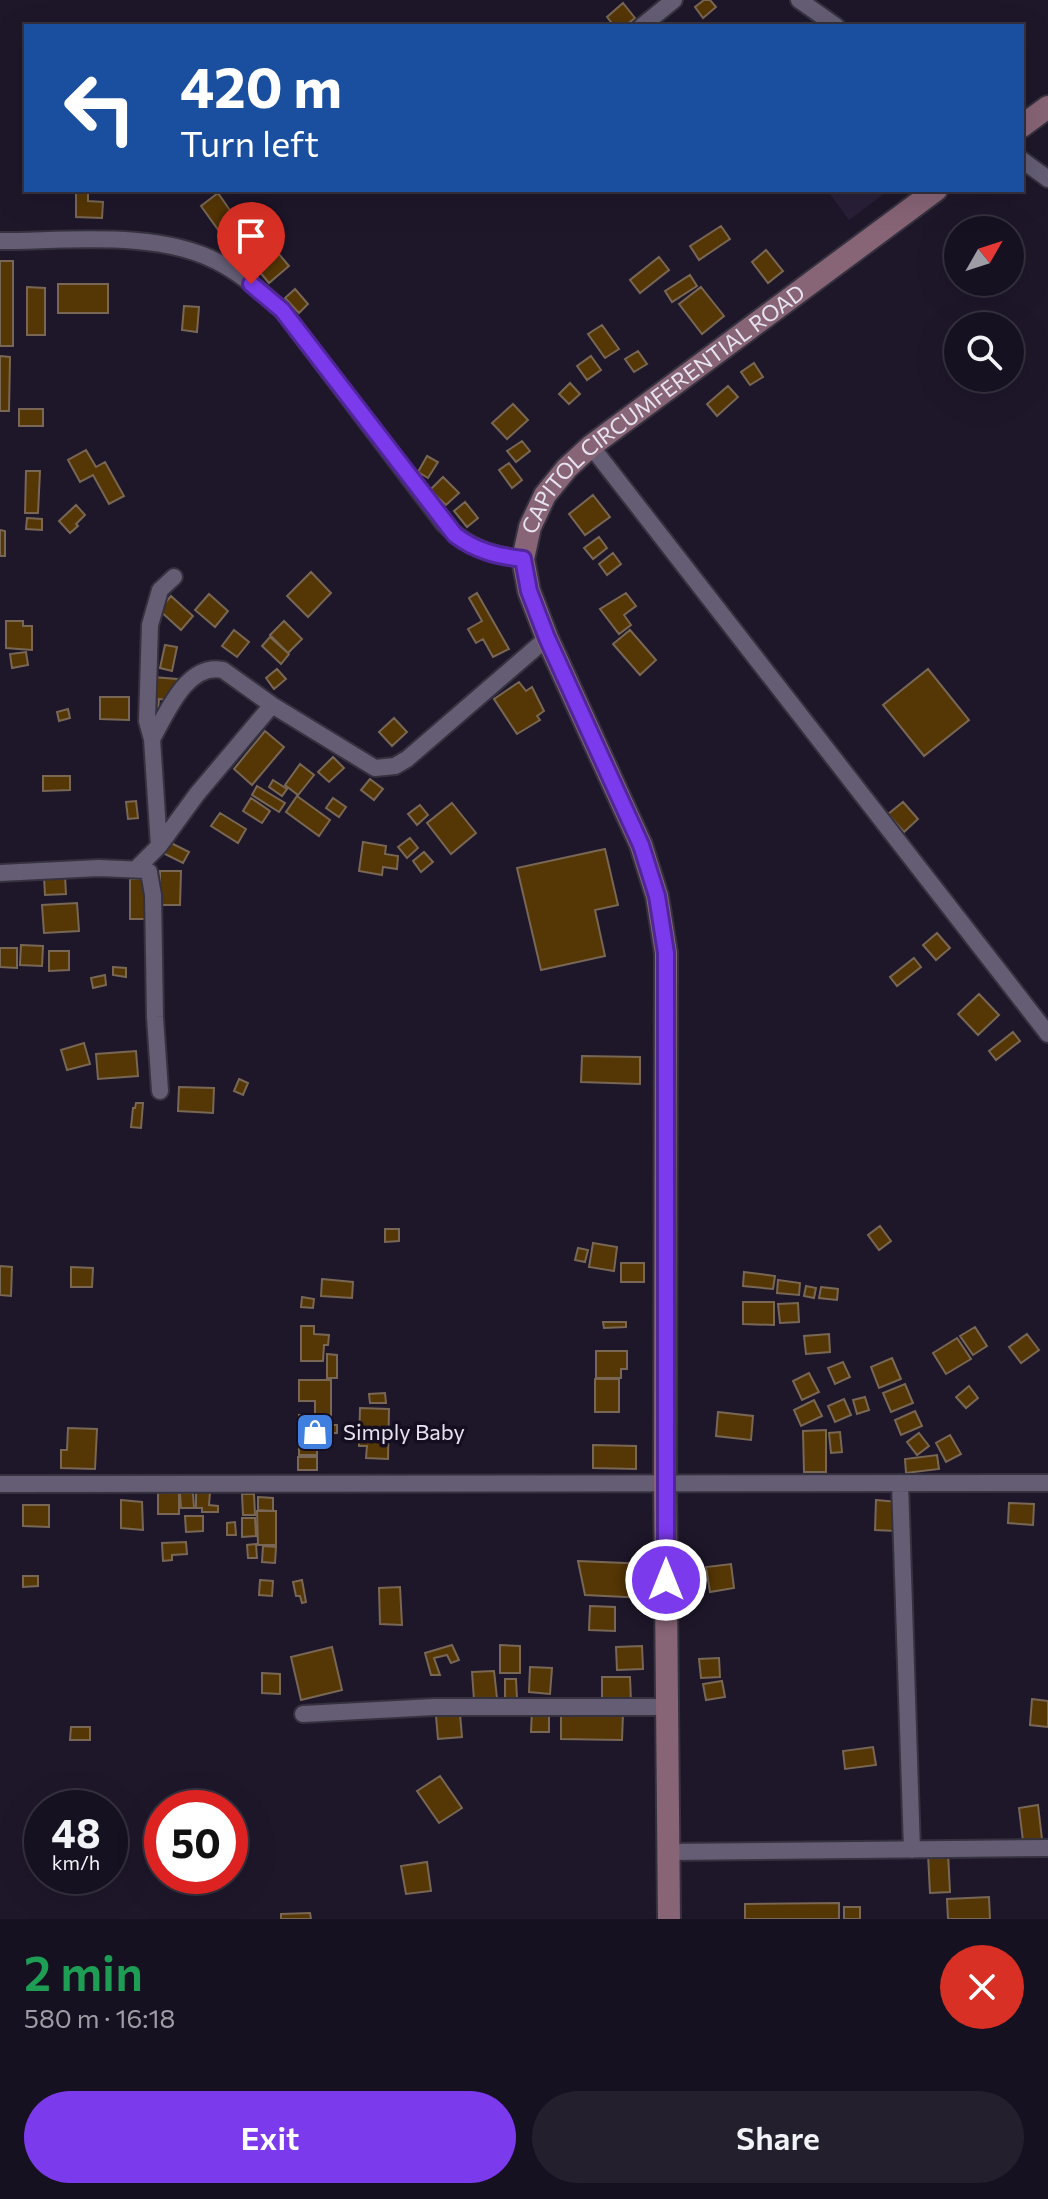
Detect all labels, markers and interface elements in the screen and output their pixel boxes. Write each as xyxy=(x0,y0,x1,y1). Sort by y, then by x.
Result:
text: 420 m xyxy=(180,51,342,120)
icon: left xyxy=(48,56,152,160)
text: Turn left xyxy=(180,120,319,164)
pin xyxy=(217,202,285,284)
icon: arrive xyxy=(229,214,273,258)
north arrow xyxy=(944,216,1024,296)
map controls xyxy=(944,216,1024,392)
street label: CAPITOL CIRCUMFERENTIAL ROAD xyxy=(515,278,810,538)
button: search xyxy=(944,312,1024,392)
shop icon: Simply Baby xyxy=(294,1411,336,1453)
place label: Simply Baby xyxy=(343,1418,465,1445)
position arrow xyxy=(624,1538,708,1622)
speed limit sign: 50 xyxy=(144,1790,248,1894)
text: 48 xyxy=(51,1807,101,1856)
text: km/h xyxy=(52,1850,100,1874)
text: 2 min xyxy=(24,1942,143,2001)
button: close xyxy=(940,1945,1024,2029)
text: 580 m · 16:18 xyxy=(24,2002,175,2033)
button: Exit xyxy=(24,2091,516,2183)
button: Share xyxy=(532,2091,1024,2183)

